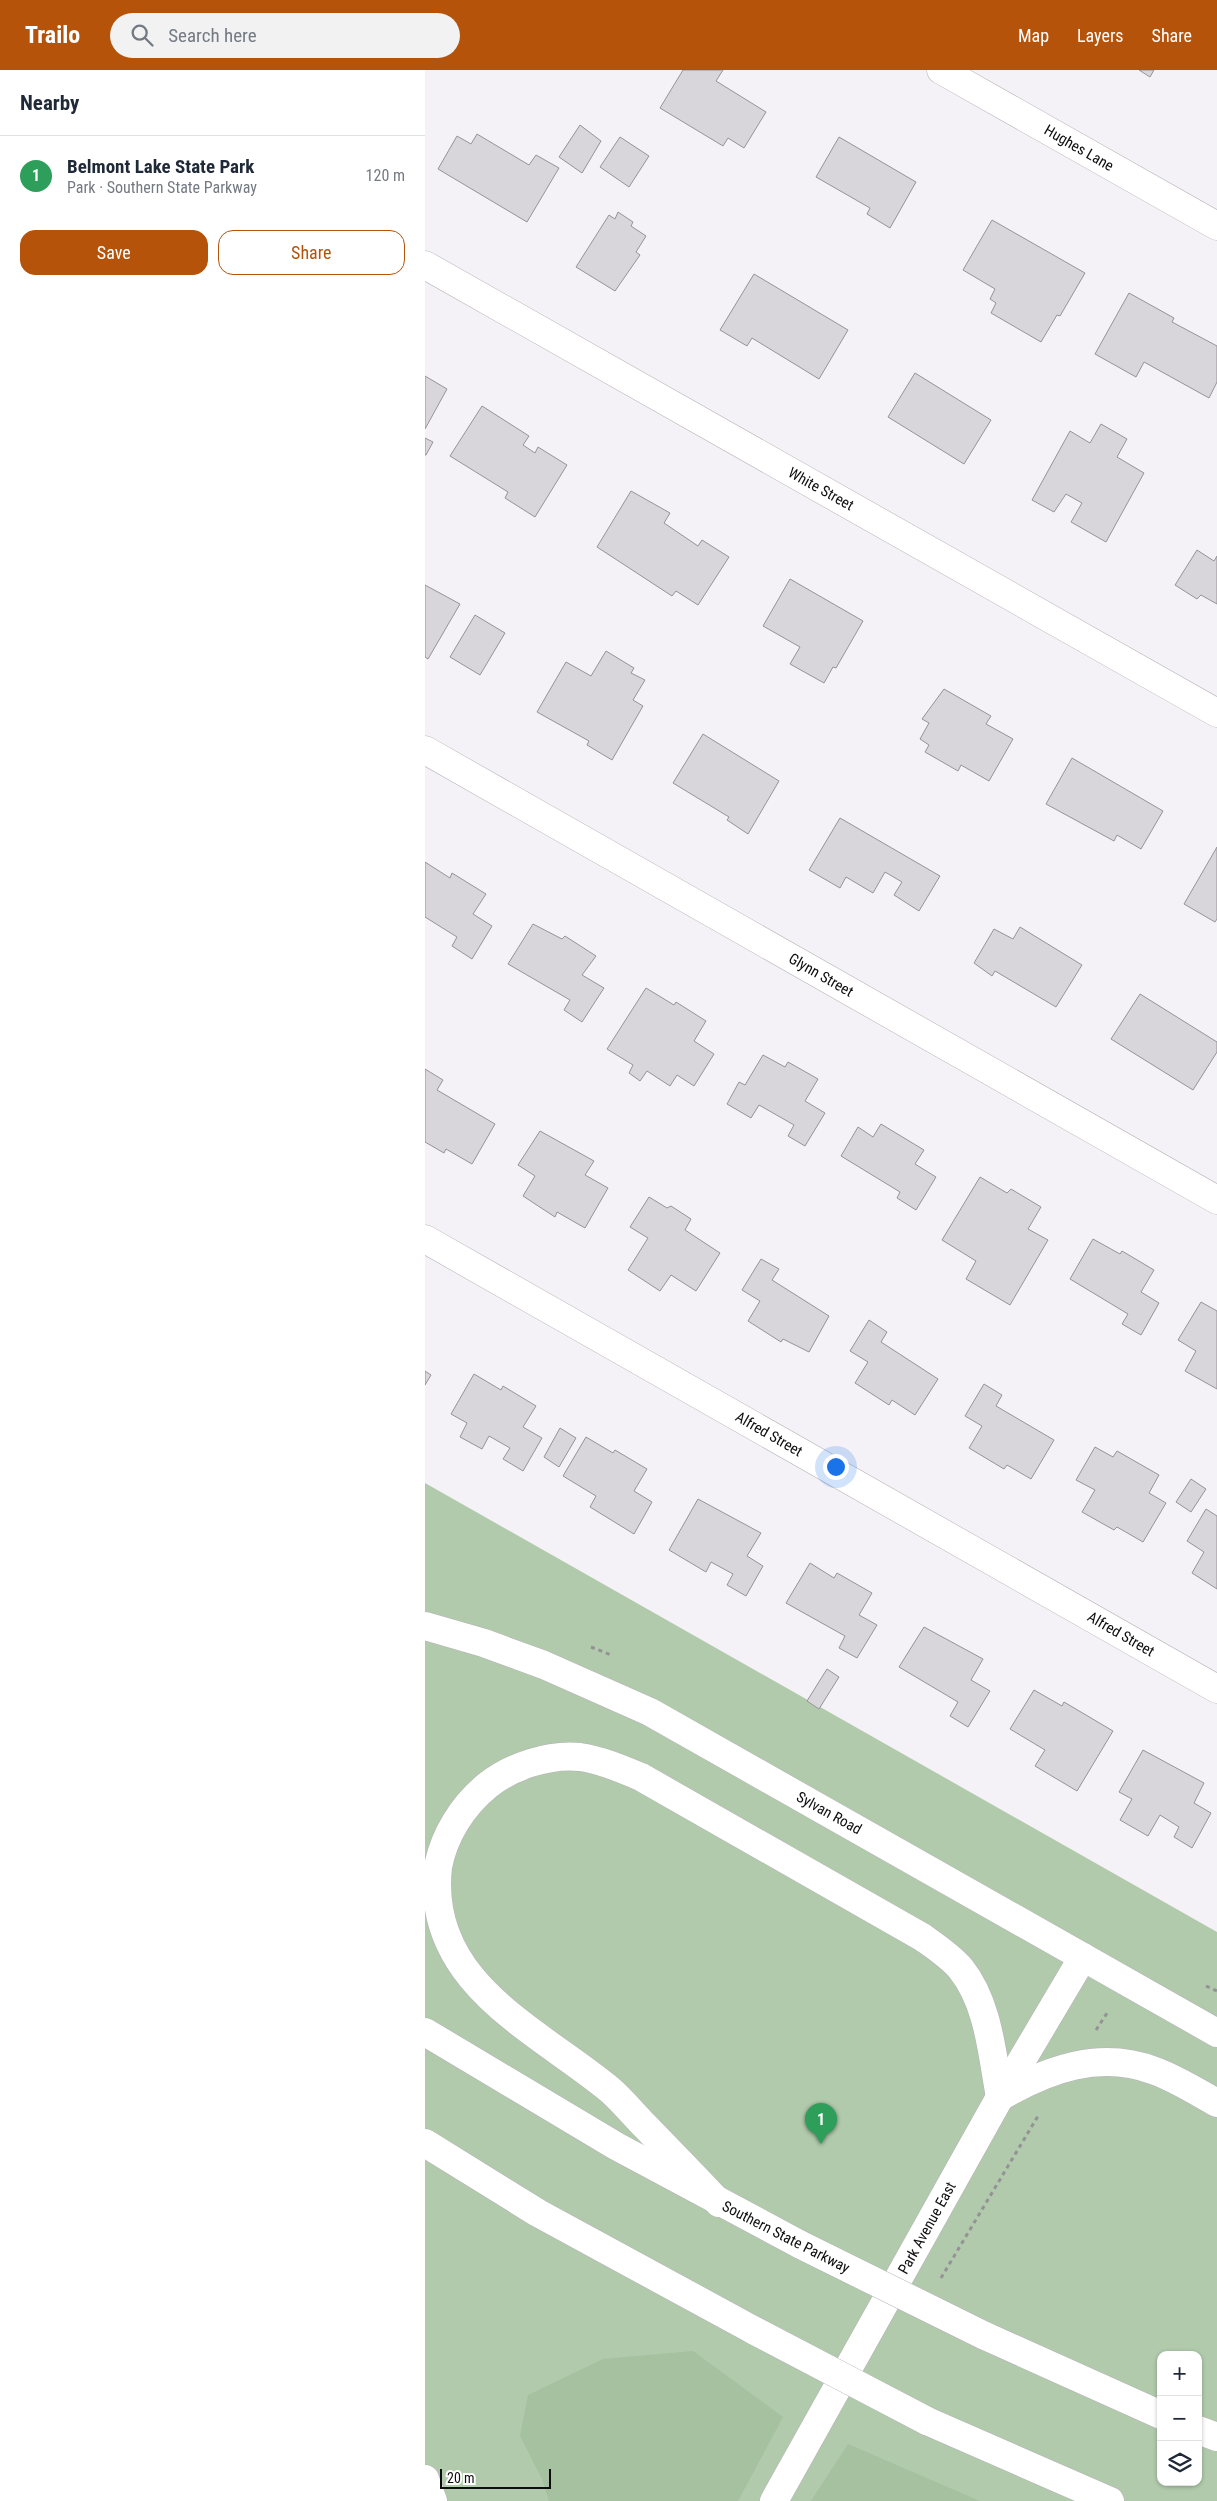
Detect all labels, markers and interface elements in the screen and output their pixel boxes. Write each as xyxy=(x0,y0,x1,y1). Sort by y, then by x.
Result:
search box xyxy=(110,13,460,58)
text: Trailo xyxy=(25,21,80,49)
icon: search xyxy=(128,21,156,49)
text: Search here xyxy=(168,24,257,47)
text: Map xyxy=(1018,25,1049,46)
text: Layers xyxy=(1077,25,1124,46)
text: Share xyxy=(1152,25,1192,46)
text: Nearby xyxy=(20,91,79,115)
street label: Hughes Lane xyxy=(1041,121,1117,175)
text: Belmont Lake State Park xyxy=(67,155,254,178)
text: 1 xyxy=(32,166,40,185)
text: 120 m xyxy=(366,166,405,185)
text: Park · Southern State Parkway xyxy=(67,178,257,197)
button: Save xyxy=(20,230,208,275)
button: Share xyxy=(218,230,405,275)
street label: White Street xyxy=(785,464,857,514)
street label: Glynn Street xyxy=(785,949,857,1001)
street label: Alfred Street xyxy=(732,1408,806,1460)
your location xyxy=(823,1454,849,1480)
street label: Alfred Street xyxy=(1084,1608,1158,1660)
street label: Sylvan Road xyxy=(793,1788,865,1838)
pin: 1 xyxy=(805,2103,837,2144)
street label: Park Avenue East xyxy=(894,2179,960,2277)
street label: Southern State Parkway xyxy=(719,2197,853,2277)
map controls xyxy=(1157,2351,1202,2486)
button: + xyxy=(1157,2351,1202,2396)
button: − xyxy=(1157,2396,1202,2441)
button: layers xyxy=(1157,2441,1202,2486)
scale bar xyxy=(440,2466,551,2489)
text: 20 m xyxy=(447,2470,475,2486)

